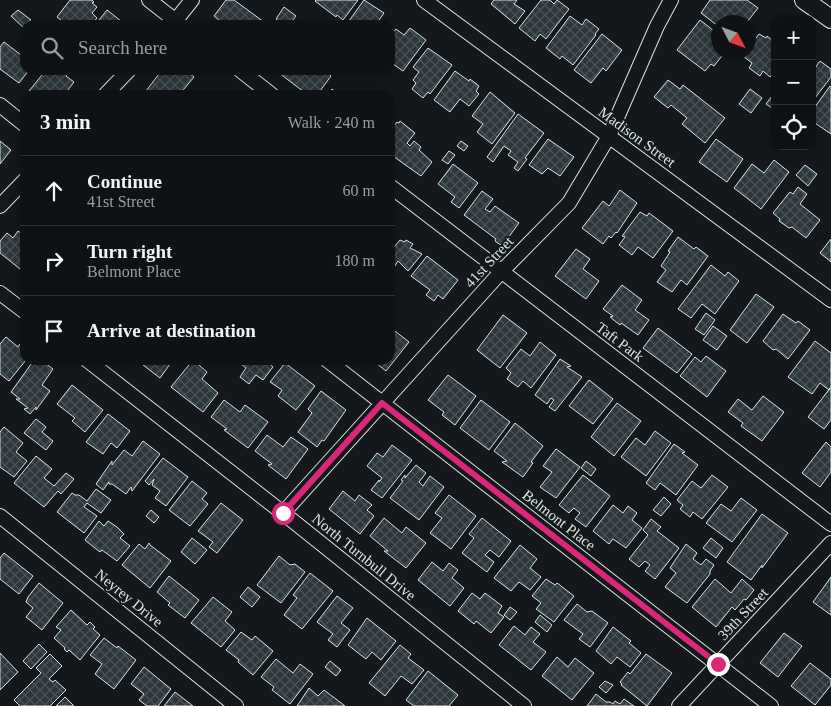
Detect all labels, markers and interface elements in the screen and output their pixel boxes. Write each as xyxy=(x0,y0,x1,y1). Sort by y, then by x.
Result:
north arrow xyxy=(711,15,756,60)
map controls xyxy=(771,15,816,150)
button: + xyxy=(771,15,816,60)
search box xyxy=(20,20,395,75)
icon: search xyxy=(38,34,66,62)
text: Search here xyxy=(78,37,167,58)
button: − xyxy=(771,60,816,105)
street label: Madison Street xyxy=(595,104,679,171)
button: locate xyxy=(771,105,816,150)
text: 3 min xyxy=(40,110,91,134)
text: Walk · 240 m xyxy=(288,114,375,131)
text: Continue xyxy=(87,171,162,192)
icon: ahead xyxy=(40,177,68,205)
text: 60 m xyxy=(343,182,375,199)
text: 41st Street xyxy=(87,193,155,210)
street label: 41st Street xyxy=(461,233,517,291)
text: Turn right xyxy=(87,241,172,262)
icon: right xyxy=(40,247,68,275)
text: 180 m xyxy=(335,252,375,269)
text: Belmont Place xyxy=(87,263,181,280)
icon: arrive xyxy=(40,317,68,345)
street label: Taft Park xyxy=(593,319,647,365)
text: Arrive at destination xyxy=(87,320,256,341)
street label: Belmont Place xyxy=(519,487,599,554)
route start xyxy=(272,502,295,525)
street label: North Turnbull Drive xyxy=(309,510,419,604)
street label: Neyrey Drive xyxy=(92,566,166,630)
street label: 39th Street xyxy=(715,584,772,643)
route end xyxy=(707,653,730,676)

